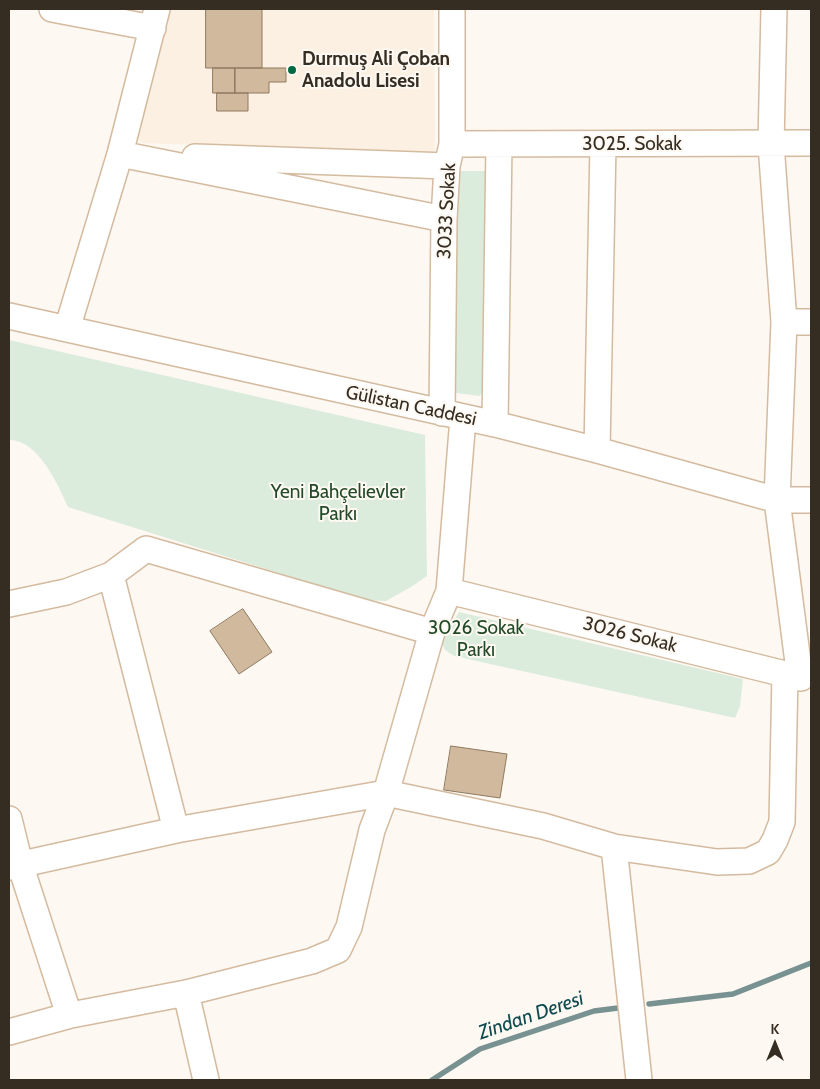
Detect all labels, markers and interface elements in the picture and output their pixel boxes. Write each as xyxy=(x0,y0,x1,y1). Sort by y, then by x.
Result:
place label: Durmuş Ali Çoban Anadolu Lisesi xyxy=(302,48,450,92)
marker: Durmuş Ali Çoban Anadolu Lisesi xyxy=(286,64,298,76)
street label: 3025. Sokak xyxy=(582,133,682,155)
street label: 3033 Sokak xyxy=(433,162,461,260)
street label: Gülistan Caddesi xyxy=(344,381,478,431)
park label: Yeni Bahçelievler Parkı xyxy=(271,481,405,525)
street label: 3026 Sokak xyxy=(581,612,679,658)
park label: 3026 Sokak Parkı xyxy=(428,617,524,661)
water label: Zindan Deresi xyxy=(475,987,587,1045)
north arrow xyxy=(750,1019,800,1069)
text: K xyxy=(771,1020,779,1038)

